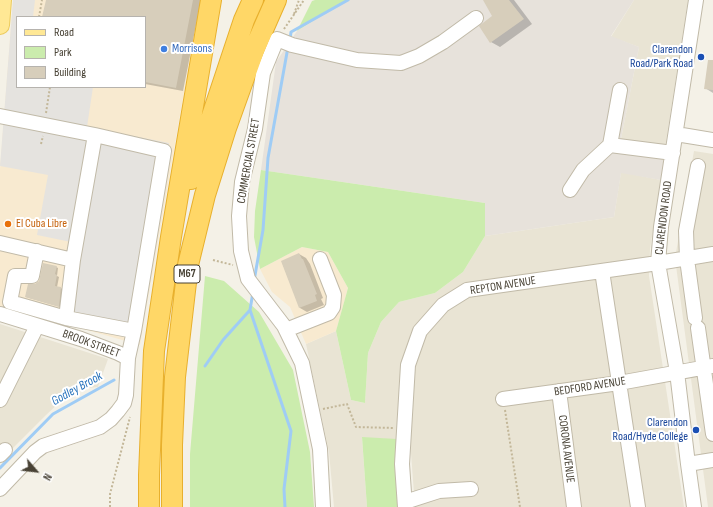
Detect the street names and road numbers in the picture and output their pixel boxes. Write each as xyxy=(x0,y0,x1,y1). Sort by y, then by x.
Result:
street label: COMMERCIAL STREET xyxy=(234,117,264,205)
street label: CLARENDON ROAD xyxy=(652,180,676,256)
road number: M67 xyxy=(174,265,200,283)
street label: REPTON AVENUE xyxy=(469,274,537,298)
street label: BROOK STREET xyxy=(60,327,122,361)
street label: BEDFORD AVENUE xyxy=(553,374,627,400)
street label: CORONA AVENUE xyxy=(555,414,577,484)

